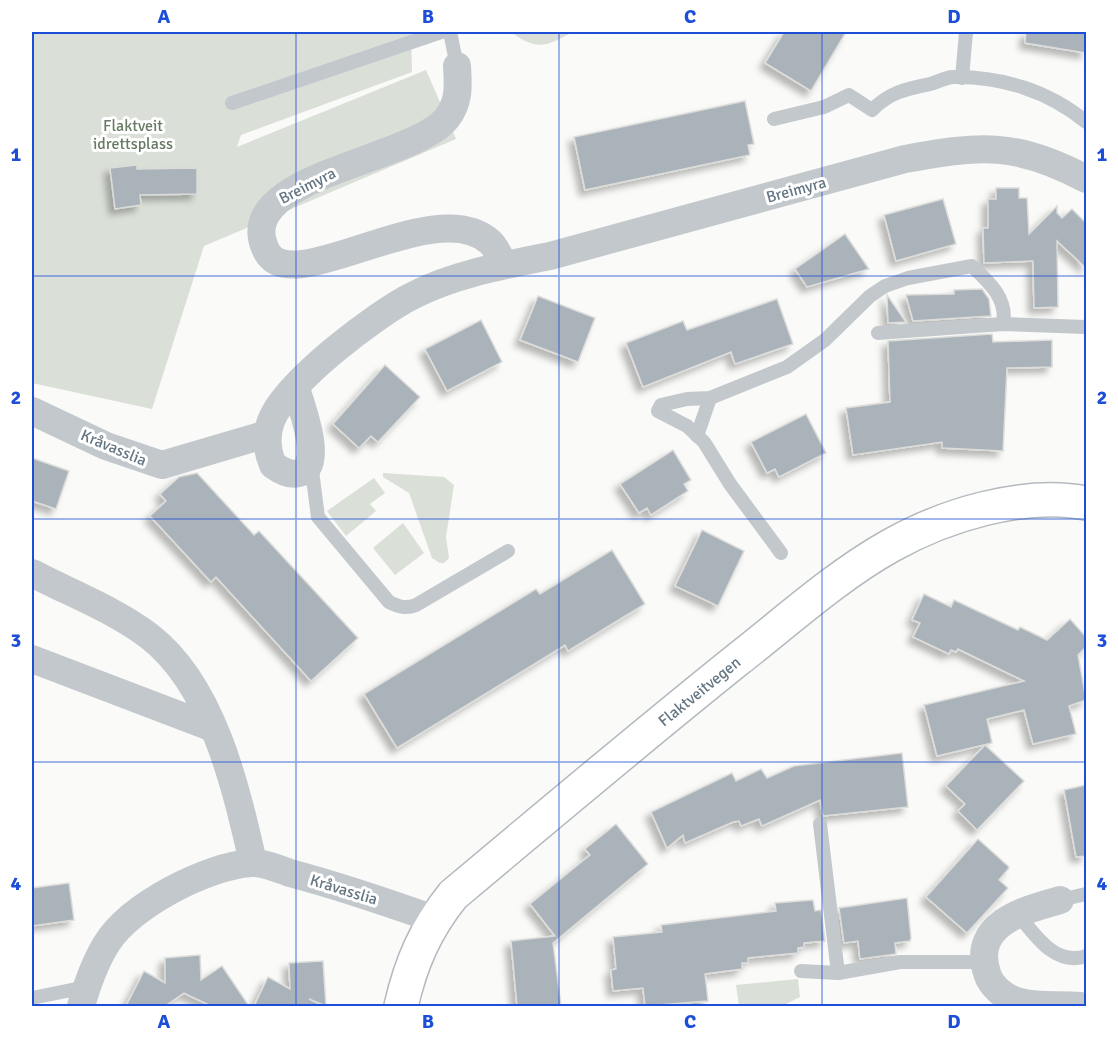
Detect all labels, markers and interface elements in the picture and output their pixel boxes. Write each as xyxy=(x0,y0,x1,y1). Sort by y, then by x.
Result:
text: A xyxy=(158,4,171,29)
text: B xyxy=(422,4,434,29)
text: C xyxy=(684,4,696,29)
text: D xyxy=(947,4,961,29)
park label: Flaktveit idrettsplass xyxy=(93,116,173,154)
text: 1 xyxy=(11,142,22,167)
text: 1 xyxy=(1097,142,1108,167)
street label: Breimyra xyxy=(276,163,339,209)
street label: Breimyra xyxy=(764,172,828,208)
text: 2 xyxy=(11,385,21,410)
text: 2 xyxy=(1097,385,1107,410)
street label: Kråvasslia xyxy=(78,425,150,471)
text: 3 xyxy=(11,628,21,653)
text: 3 xyxy=(1097,628,1107,653)
street label: Flaktveitvegen xyxy=(654,652,745,731)
street label: Kråvasslia xyxy=(308,870,380,910)
text: 4 xyxy=(11,871,22,896)
text: 4 xyxy=(1097,871,1108,896)
text: A xyxy=(158,1009,171,1034)
text: B xyxy=(422,1009,434,1034)
text: C xyxy=(684,1009,696,1034)
text: D xyxy=(947,1009,961,1034)

